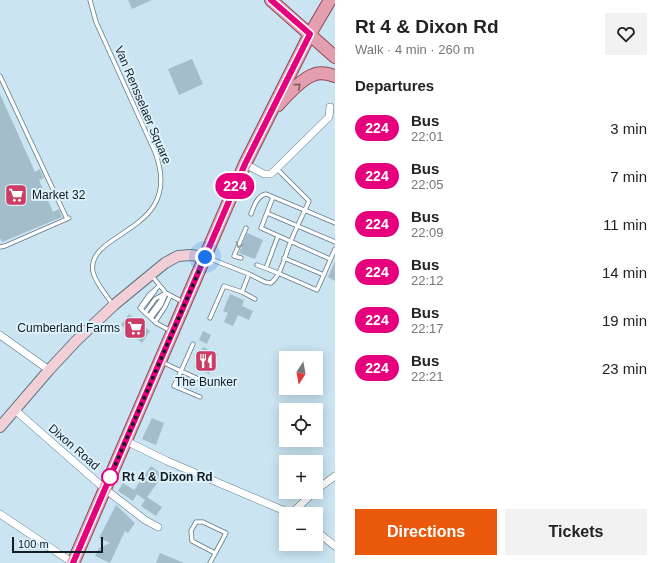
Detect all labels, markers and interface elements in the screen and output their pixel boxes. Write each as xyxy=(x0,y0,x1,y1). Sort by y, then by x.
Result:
button: heart xyxy=(605,13,647,55)
text: Rt 4 & Dixon Rd xyxy=(355,16,499,37)
text: Walk · 4 min · 260 m xyxy=(355,42,474,57)
street label: Van Rensselaer Square xyxy=(112,44,174,166)
text: Departures xyxy=(355,77,434,94)
one-way arrow xyxy=(294,83,301,90)
text: Bus xyxy=(411,112,439,129)
text: 224 xyxy=(365,120,389,136)
text: 3 min xyxy=(610,120,647,137)
text: 22:01 xyxy=(411,129,444,144)
text: Bus xyxy=(411,160,439,177)
text: 224 xyxy=(365,168,389,184)
text: 7 min xyxy=(610,168,647,185)
line badge: 224 xyxy=(212,173,258,199)
text: 22:05 xyxy=(411,177,444,192)
text: 224 xyxy=(223,178,247,194)
supermarket icon: Market 32 xyxy=(3,182,29,208)
place label: Market 32 xyxy=(32,188,86,202)
text: Bus xyxy=(411,208,439,225)
text: 224 xyxy=(365,216,389,232)
text: 11 min xyxy=(603,216,647,233)
text: 22:09 xyxy=(411,225,444,240)
one-way arrow xyxy=(235,242,243,249)
your location xyxy=(195,247,215,267)
text: Bus xyxy=(411,256,439,273)
text: 224 xyxy=(365,264,389,280)
text: 14 min xyxy=(602,264,647,281)
text: 22:12 xyxy=(411,273,444,288)
text: Bus xyxy=(411,304,439,321)
text: 224 xyxy=(365,312,389,328)
text: 19 min xyxy=(602,312,647,329)
supermarket icon: Cumberland Farms xyxy=(122,315,148,341)
place label: Cumberland Farms xyxy=(17,321,120,335)
text: 22:17 xyxy=(411,321,444,336)
restaurant icon: The Bunker xyxy=(193,348,219,374)
north arrow xyxy=(279,351,323,395)
map controls xyxy=(279,351,323,551)
text: Bus xyxy=(411,352,439,369)
text: 224 xyxy=(365,360,389,376)
text: 23 min xyxy=(602,360,647,377)
text: 22:21 xyxy=(411,369,444,384)
place label: The Bunker xyxy=(175,375,237,389)
button: locate xyxy=(279,403,323,447)
street label: Dixon Road xyxy=(46,421,102,473)
button: + xyxy=(279,455,323,499)
marker: Rt 4 & Dixon Rd xyxy=(101,468,119,486)
place label: Rt 4 & Dixon Rd xyxy=(122,470,213,484)
button: − xyxy=(279,507,323,551)
button: Directions xyxy=(355,509,497,555)
button: Tickets xyxy=(505,509,647,555)
scale bar xyxy=(12,535,103,554)
text: 100 m xyxy=(18,538,49,550)

